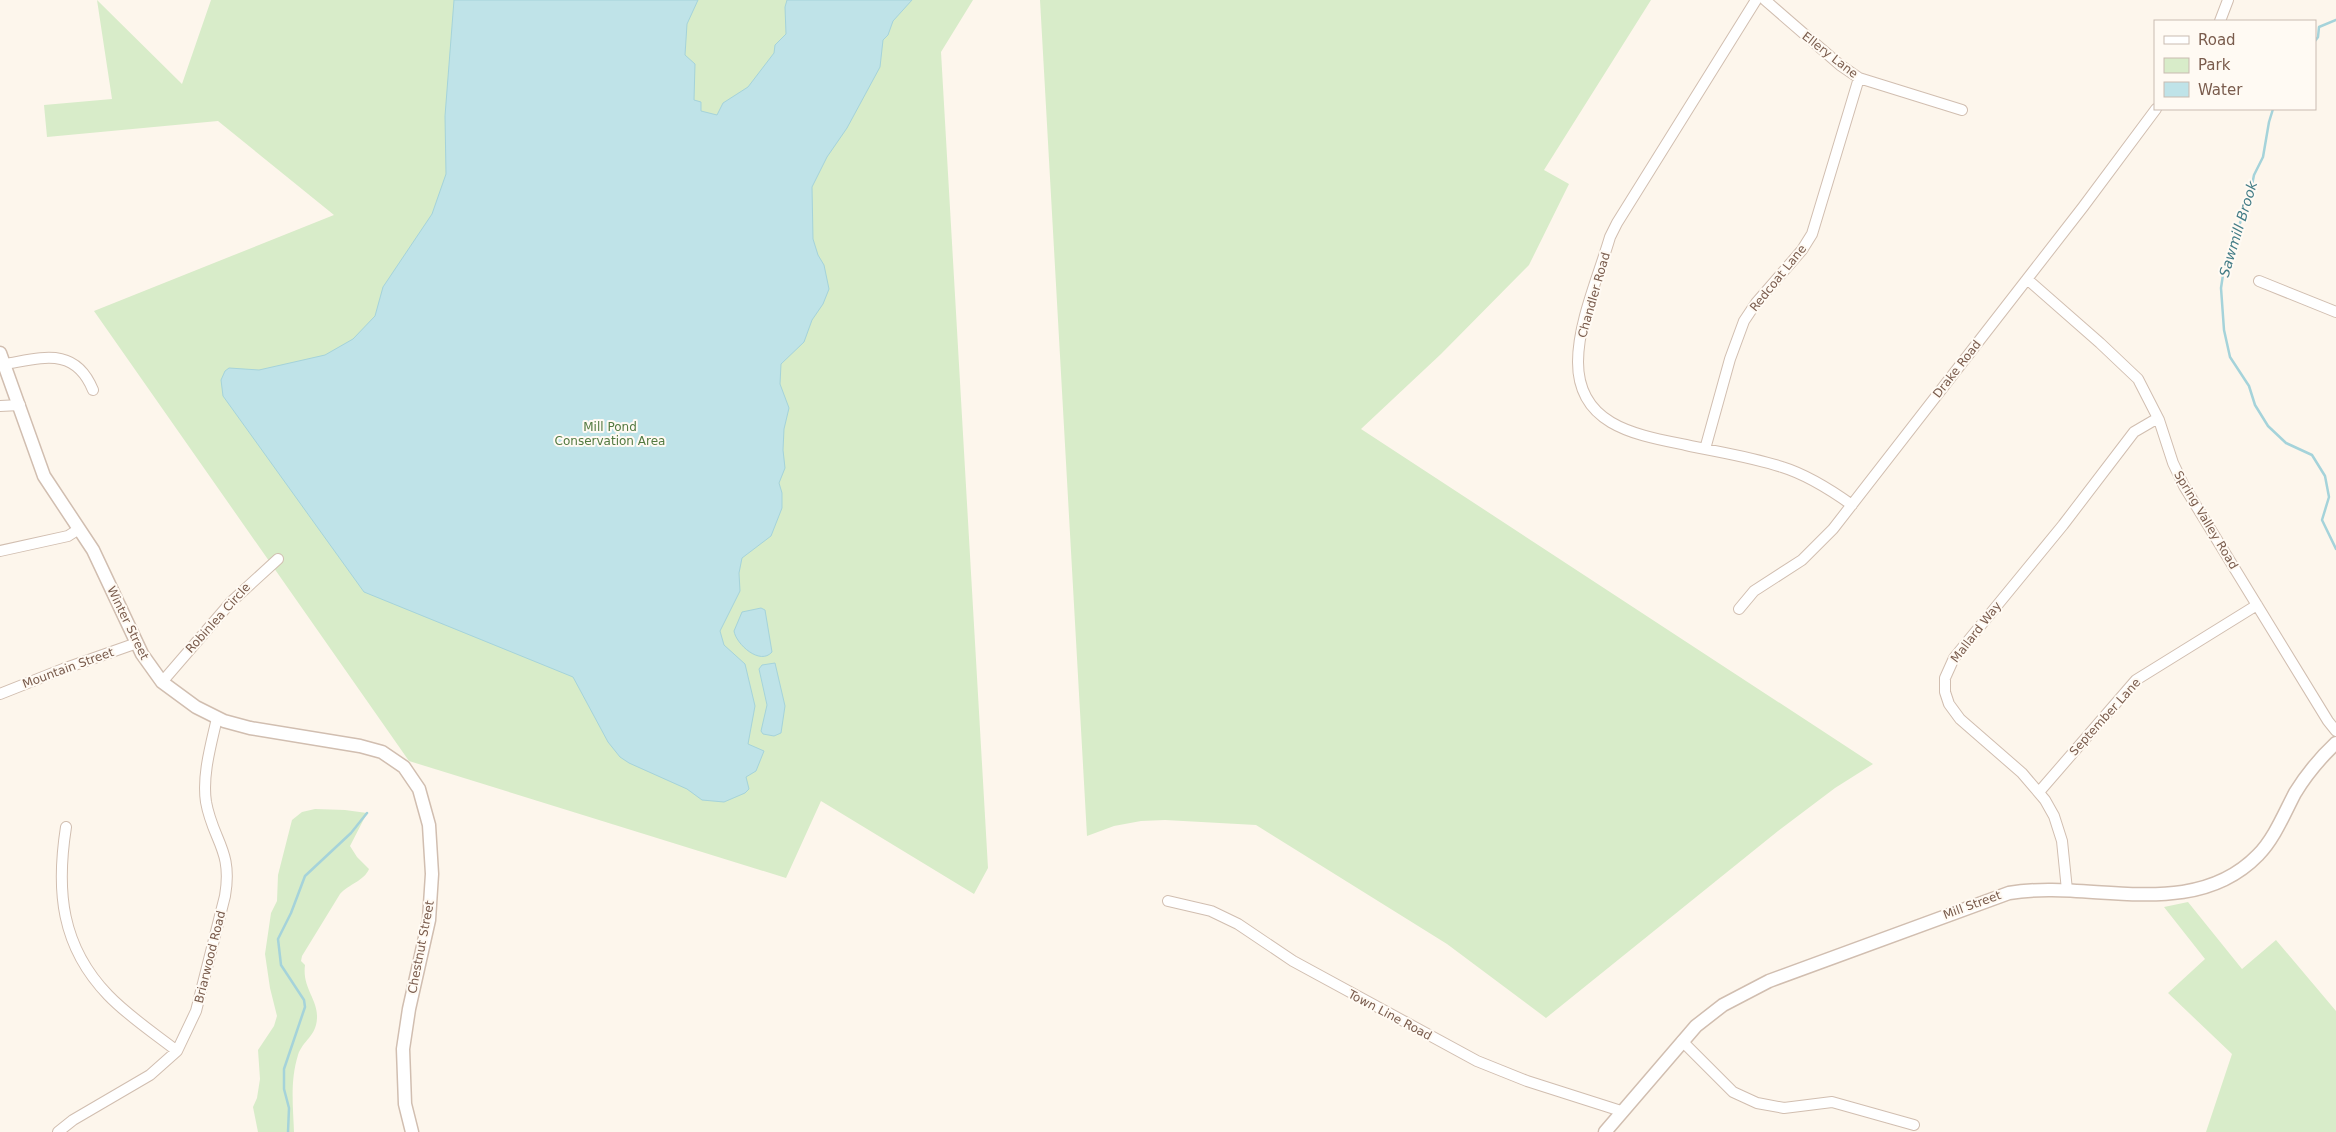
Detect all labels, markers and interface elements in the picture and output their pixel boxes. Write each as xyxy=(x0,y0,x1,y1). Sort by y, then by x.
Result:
legend xyxy=(2154,20,2316,110)
street label: Ellery Lane xyxy=(1799,29,1861,81)
text: Road xyxy=(2198,31,2236,49)
text: Park xyxy=(2198,56,2231,74)
text: Water xyxy=(2198,81,2243,99)
water label: Sawmill Brook xyxy=(2216,178,2260,279)
street label: Redcoat Lane xyxy=(1747,242,1809,314)
street label: Chandler Road xyxy=(1575,251,1613,339)
street label: Drake Road xyxy=(1930,337,1984,401)
park label: Mill Pond Conservation Area xyxy=(555,420,665,448)
street label: Spring Valley Road xyxy=(2171,468,2241,572)
street label: Robinlea Circle xyxy=(183,580,253,656)
street label: Winter Street xyxy=(104,584,152,662)
street label: Mallard Way xyxy=(1948,599,2004,665)
street label: Mountain Street xyxy=(20,645,116,691)
street label: September Lane xyxy=(2067,675,2143,759)
street label: Mill Street xyxy=(1941,888,2003,922)
street label: Chestnut Street xyxy=(405,899,437,995)
street label: Briarwood Road xyxy=(192,909,228,1005)
street label: Town Line Road xyxy=(1345,987,1434,1043)

